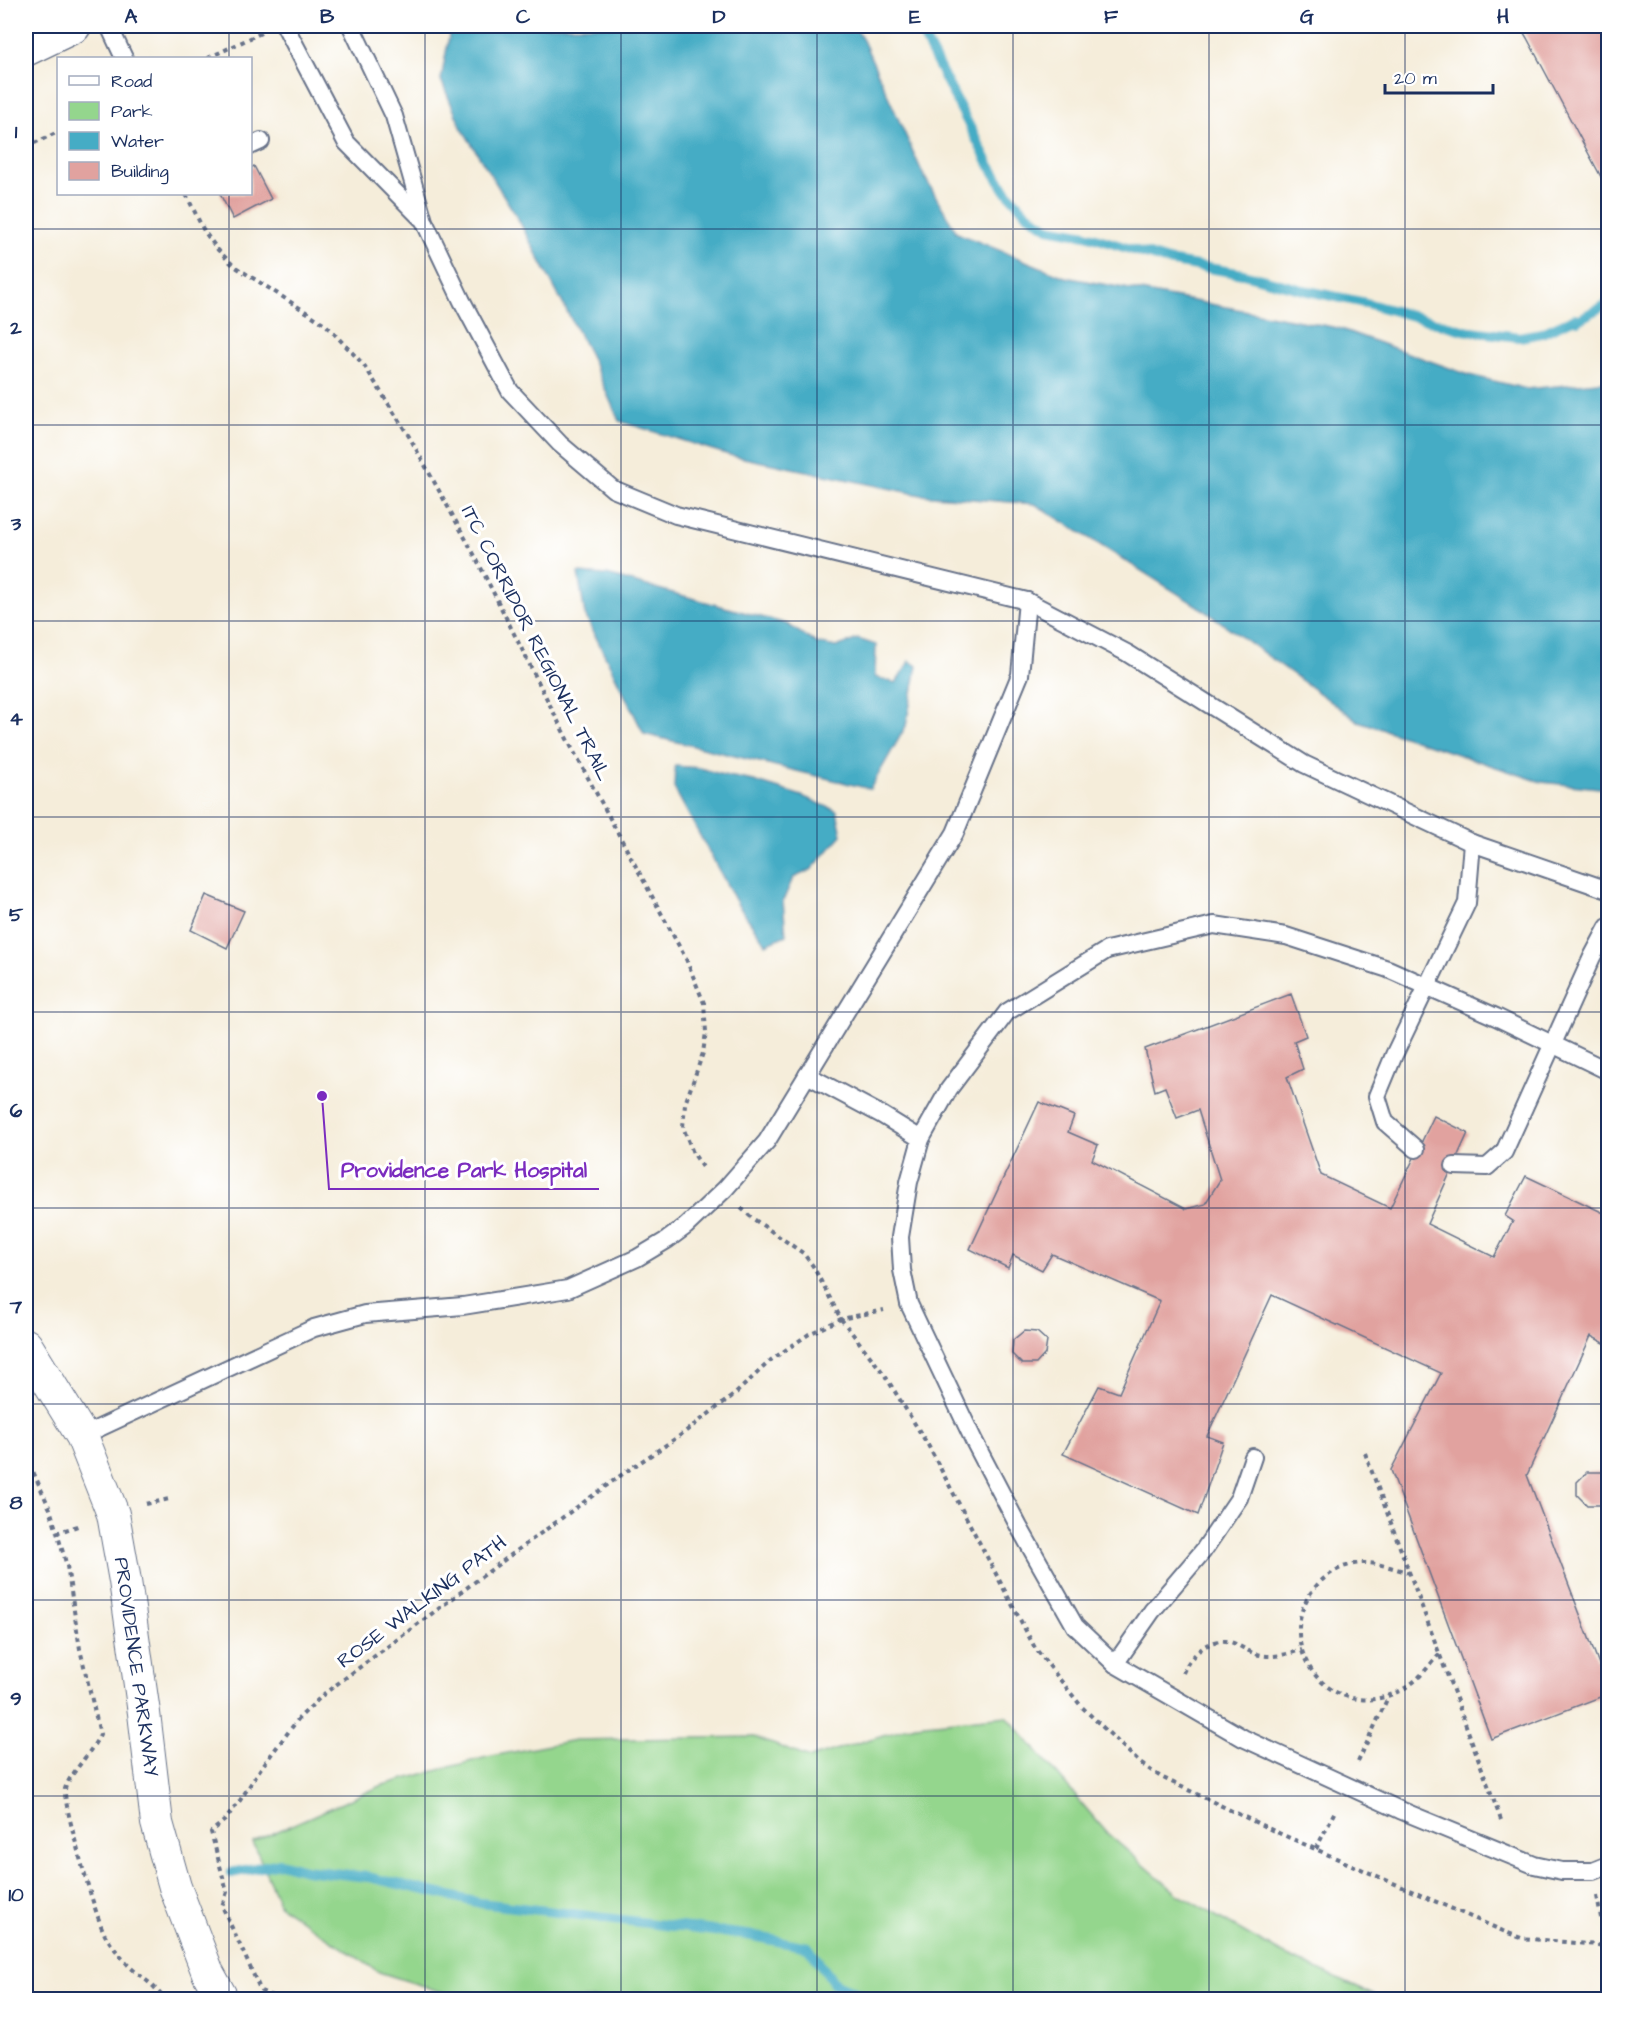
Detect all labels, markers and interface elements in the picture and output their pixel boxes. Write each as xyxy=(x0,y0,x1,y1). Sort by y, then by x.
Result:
text: A xyxy=(125,3,138,31)
text: B xyxy=(320,3,335,31)
text: C xyxy=(516,3,531,31)
text: D xyxy=(713,3,726,31)
text: E xyxy=(909,3,921,31)
text: F xyxy=(1104,3,1119,31)
text: G xyxy=(1300,3,1314,31)
text: H xyxy=(1497,3,1509,31)
legend xyxy=(57,57,252,195)
scale bar xyxy=(1385,57,1493,95)
text: 20 m xyxy=(1394,66,1437,91)
text: Road xyxy=(111,69,152,94)
text: Park xyxy=(111,99,153,124)
text: 1 xyxy=(15,118,18,146)
text: Water xyxy=(111,129,164,154)
text: Building xyxy=(111,159,169,185)
text: 2 xyxy=(9,314,22,342)
street label: ITC CORRIDOR REGIONAL TRAIL xyxy=(454,501,618,786)
text: 3 xyxy=(10,510,22,538)
text: 4 xyxy=(9,705,23,733)
text: 5 xyxy=(9,901,24,929)
text: 6 xyxy=(10,1097,23,1125)
callout: Providence Park Hospital xyxy=(329,1150,599,1189)
text: Providence Park Hospital xyxy=(341,1156,588,1186)
text: 7 xyxy=(9,1293,23,1321)
text: 8 xyxy=(10,1489,23,1517)
street label: ROSE WALKING PATH xyxy=(332,1529,512,1675)
street label: PROVIDENCE PARKWAY xyxy=(107,1555,165,1779)
text: 9 xyxy=(10,1685,22,1713)
text: 10 xyxy=(8,1881,24,1909)

